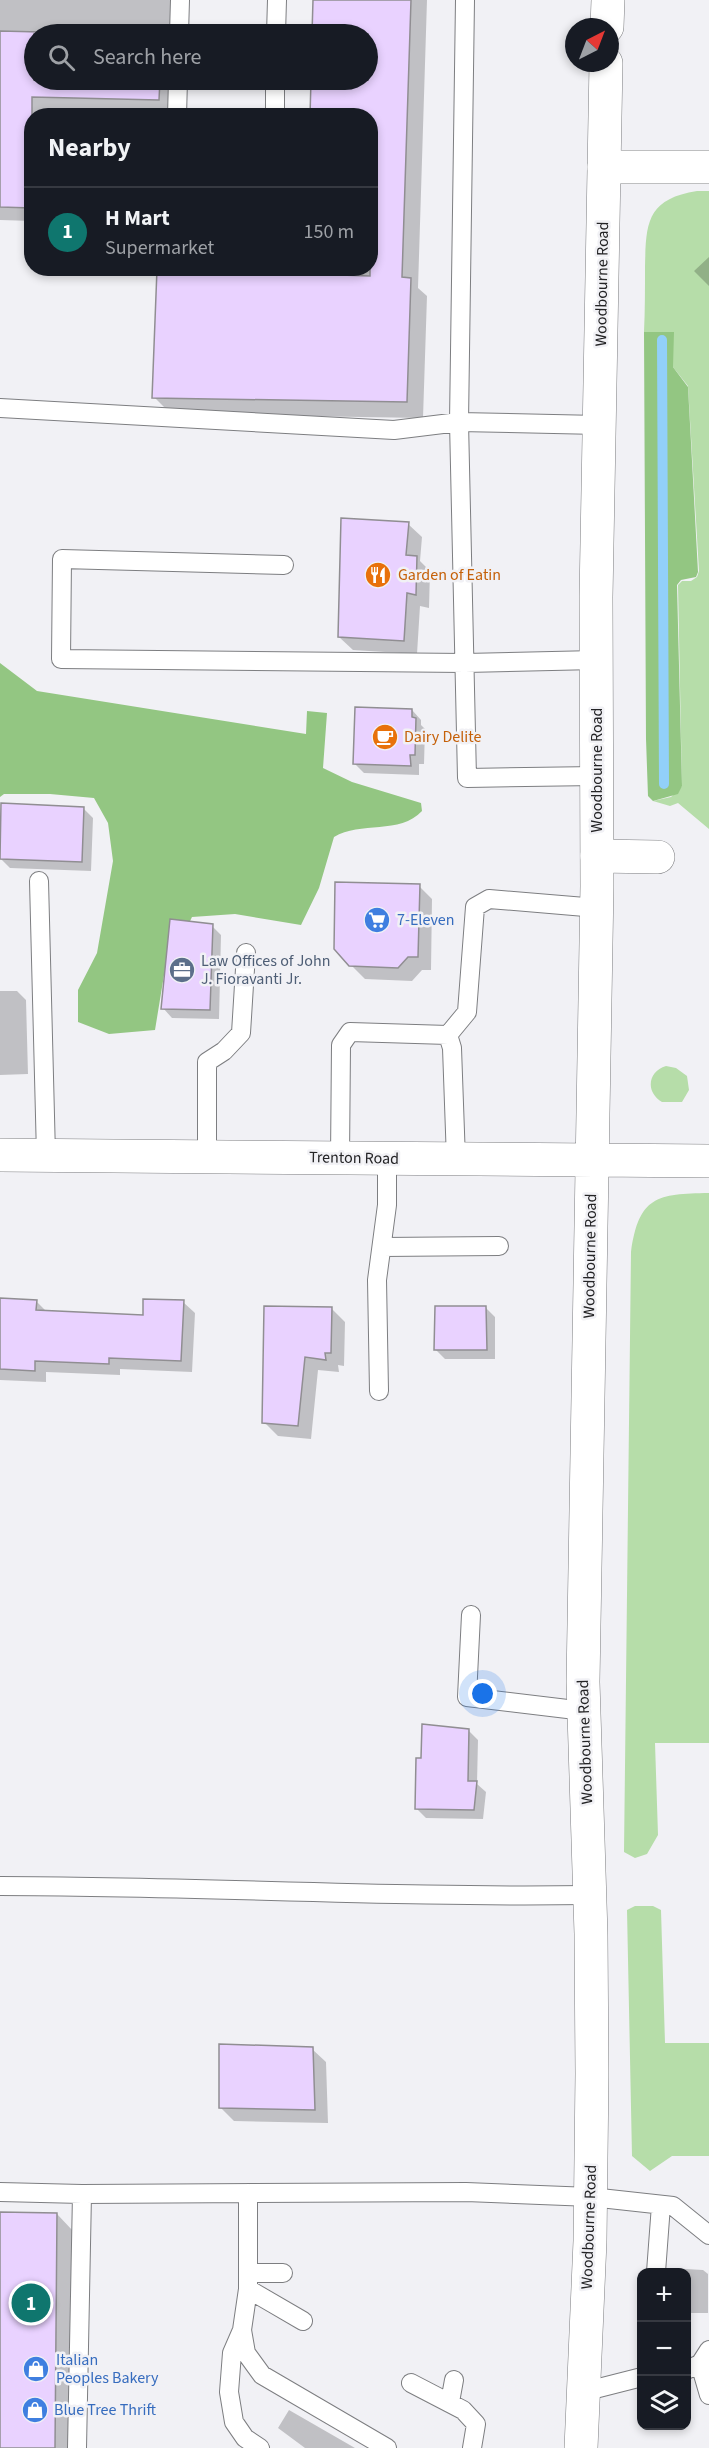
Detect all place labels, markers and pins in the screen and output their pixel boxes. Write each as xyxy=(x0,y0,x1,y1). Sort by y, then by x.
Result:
restaurant icon: Garden of Eatin xyxy=(363,560,393,590)
place label: Garden of Eatin xyxy=(398,564,501,586)
cafe icon: Dairy Delite xyxy=(370,722,400,752)
place label: Dairy Delite xyxy=(404,726,481,748)
supermarket icon: 7-Eleven xyxy=(362,905,392,935)
place label: 7-Eleven xyxy=(397,909,455,931)
place label: Law Offices of John J. Fioravanti Jr. xyxy=(201,950,330,990)
office icon: Law Offices of John J. Fioravanti Jr. xyxy=(167,955,197,985)
pin: 1 xyxy=(12,2280,51,2326)
place label: Italian Peoples Bakery xyxy=(56,2349,159,2389)
shop icon: Italian Peoples Bakery xyxy=(21,2354,51,2384)
shop icon: Blue Tree Thrift xyxy=(20,2395,50,2425)
place label: Blue Tree Thrift xyxy=(54,2399,156,2421)

